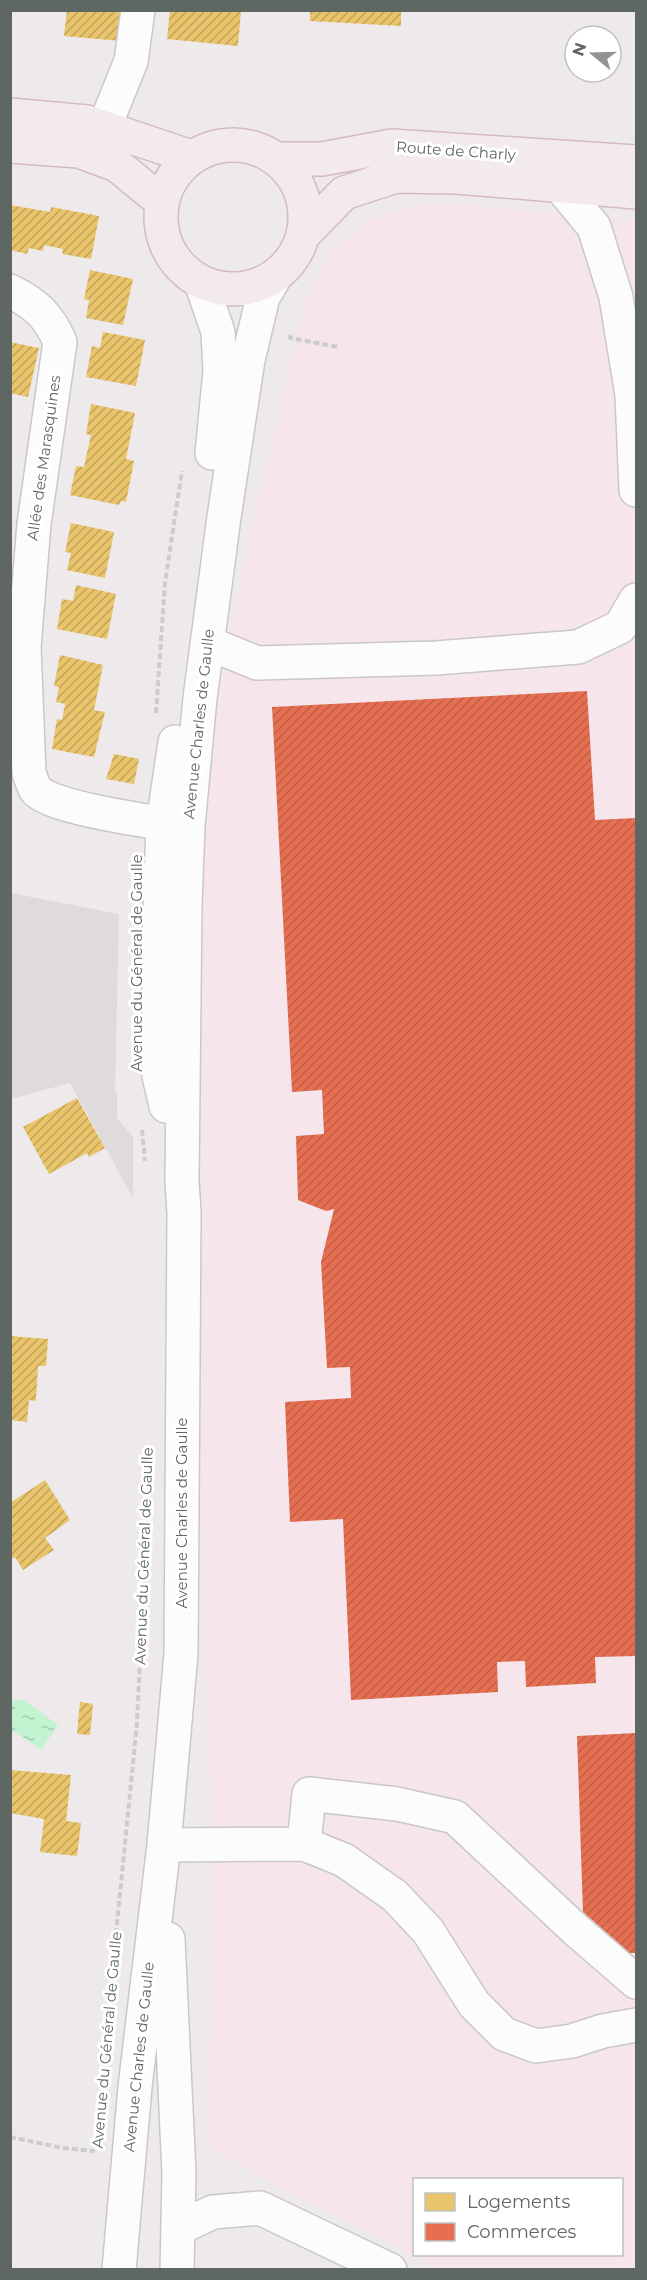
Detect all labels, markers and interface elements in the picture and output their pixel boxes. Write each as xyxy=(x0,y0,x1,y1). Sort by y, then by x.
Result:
north arrow xyxy=(563,24,623,84)
text: N xyxy=(568,40,590,58)
street label: Route de Charly xyxy=(396,137,517,164)
street label: Allée des Marasquines xyxy=(22,374,65,542)
street label: Avenue Charles de Gaulle xyxy=(179,628,218,820)
street label: Avenue du Général de Gaulle xyxy=(127,854,146,1072)
street label: Avenue Charles de Gaulle xyxy=(172,1417,191,1609)
street label: Avenue du Général de Gaulle xyxy=(130,1447,157,1665)
street label: Avenue du Général de Gaulle xyxy=(88,1931,125,2149)
street label: Avenue Charles de Gaulle xyxy=(119,1961,158,2153)
legend xyxy=(413,2178,623,2256)
text: Logements xyxy=(467,2191,570,2213)
text: Commerces xyxy=(467,2221,577,2243)

